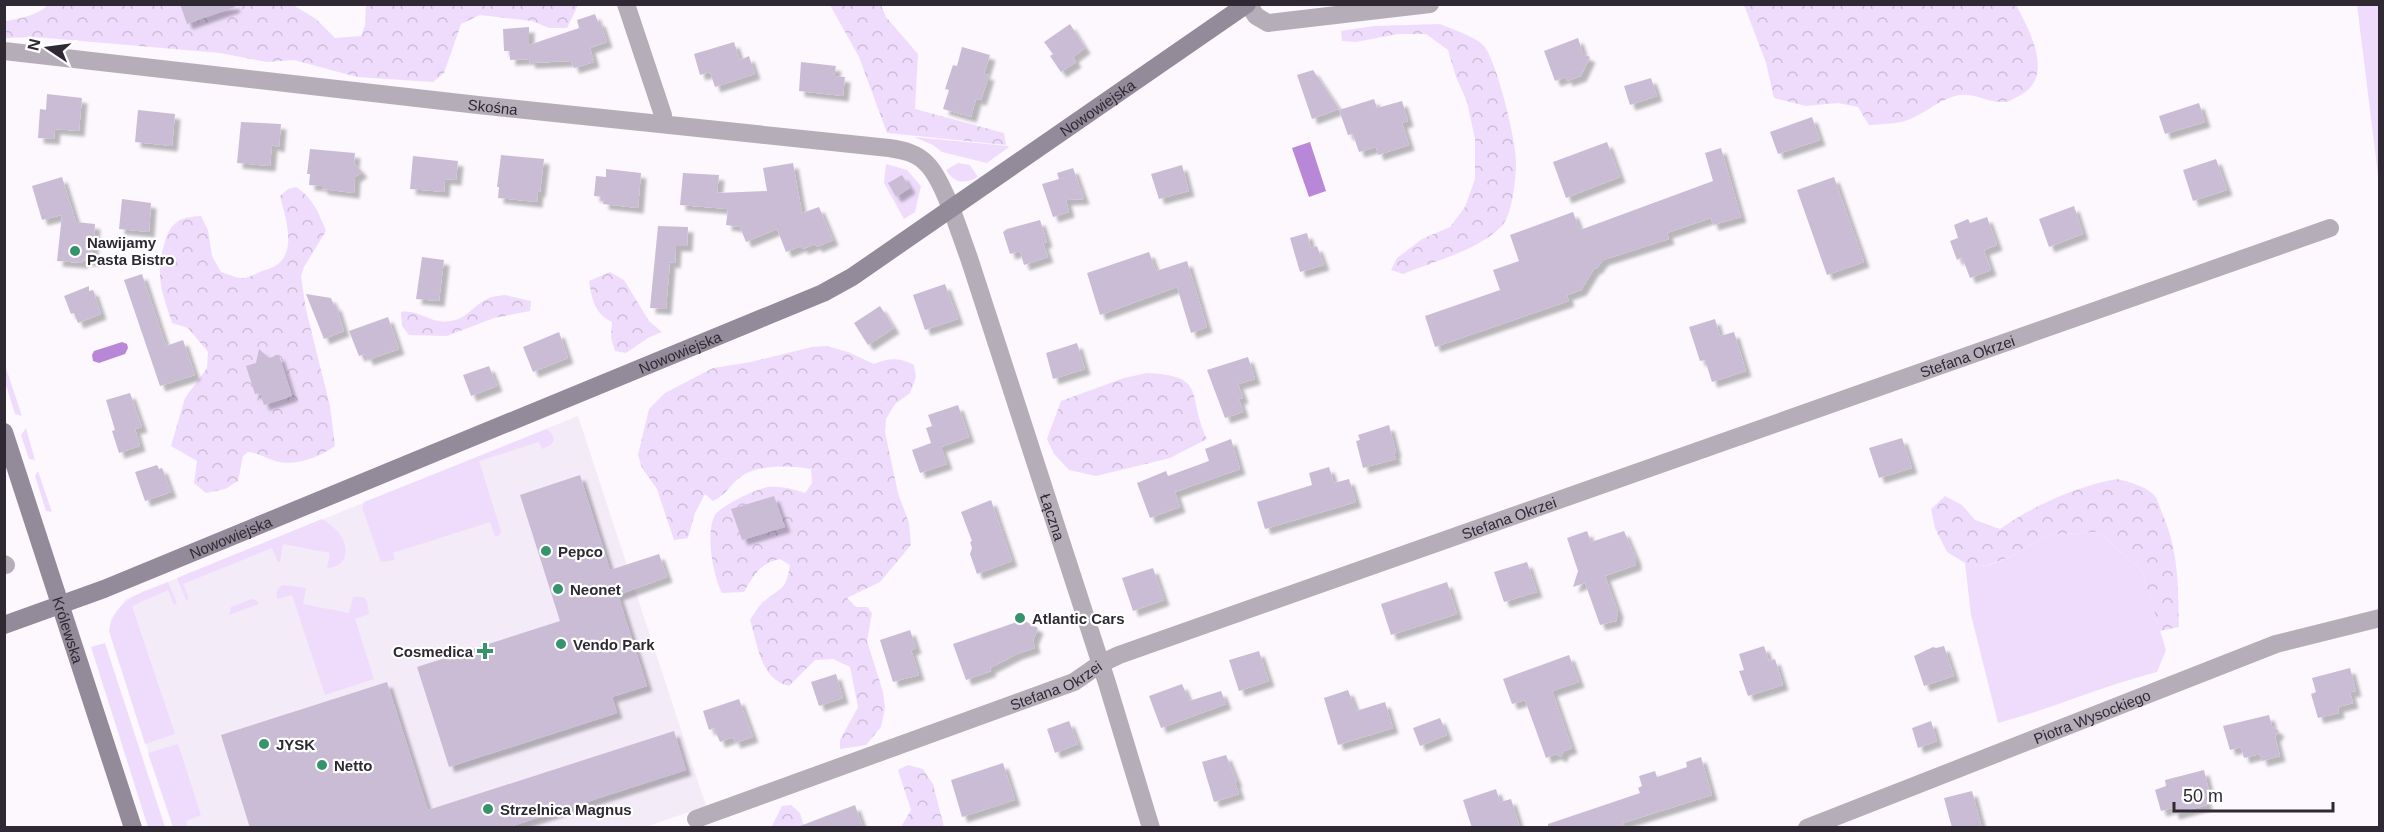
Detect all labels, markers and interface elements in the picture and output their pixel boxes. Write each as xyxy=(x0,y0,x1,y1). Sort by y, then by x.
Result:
north arrow xyxy=(18,18,78,78)
text: N xyxy=(24,37,43,52)
street label: Nowowiejska xyxy=(1056,75,1139,139)
street label: Skośna xyxy=(467,95,519,118)
place label: Nawijamy Pasta Bistro xyxy=(87,234,175,268)
marker: Nawijamy Pasta Bistro xyxy=(68,244,82,258)
street label: Nowowiejska xyxy=(636,327,724,376)
street label: Stefana Okrzei xyxy=(1917,331,2017,380)
street label: Łączna xyxy=(1037,491,1069,543)
street label: Stefana Okrzei xyxy=(1459,493,1558,542)
street label: Nowowiejska xyxy=(187,512,275,561)
place label: Pepco xyxy=(558,543,603,560)
marker: Pepco xyxy=(539,544,553,558)
place label: Neonet xyxy=(570,581,621,598)
marker: Neonet xyxy=(551,582,565,596)
street label: Królewska xyxy=(50,594,87,666)
place label: Atlantic Cars xyxy=(1032,610,1125,627)
marker: Atlantic Cars xyxy=(1013,611,1027,625)
place label: Vendo Park xyxy=(573,636,655,653)
marker: Vendo Park xyxy=(554,637,568,651)
place label: Cosmedica xyxy=(393,643,474,660)
marker: Cosmedica xyxy=(478,644,492,658)
street label: Stefana Okrzei xyxy=(1007,657,1105,713)
street label: Piotra Wysockiego xyxy=(2031,686,2153,747)
place label: JYSK xyxy=(276,736,315,753)
marker: JYSK xyxy=(257,737,271,751)
place label: Netto xyxy=(334,757,372,774)
marker: Netto xyxy=(315,758,329,772)
scale bar xyxy=(2174,775,2333,813)
text: 50 m xyxy=(2183,786,2223,806)
place label: Strzelnica Magnus xyxy=(500,801,632,818)
marker: Strzelnica Magnus xyxy=(481,802,495,816)

